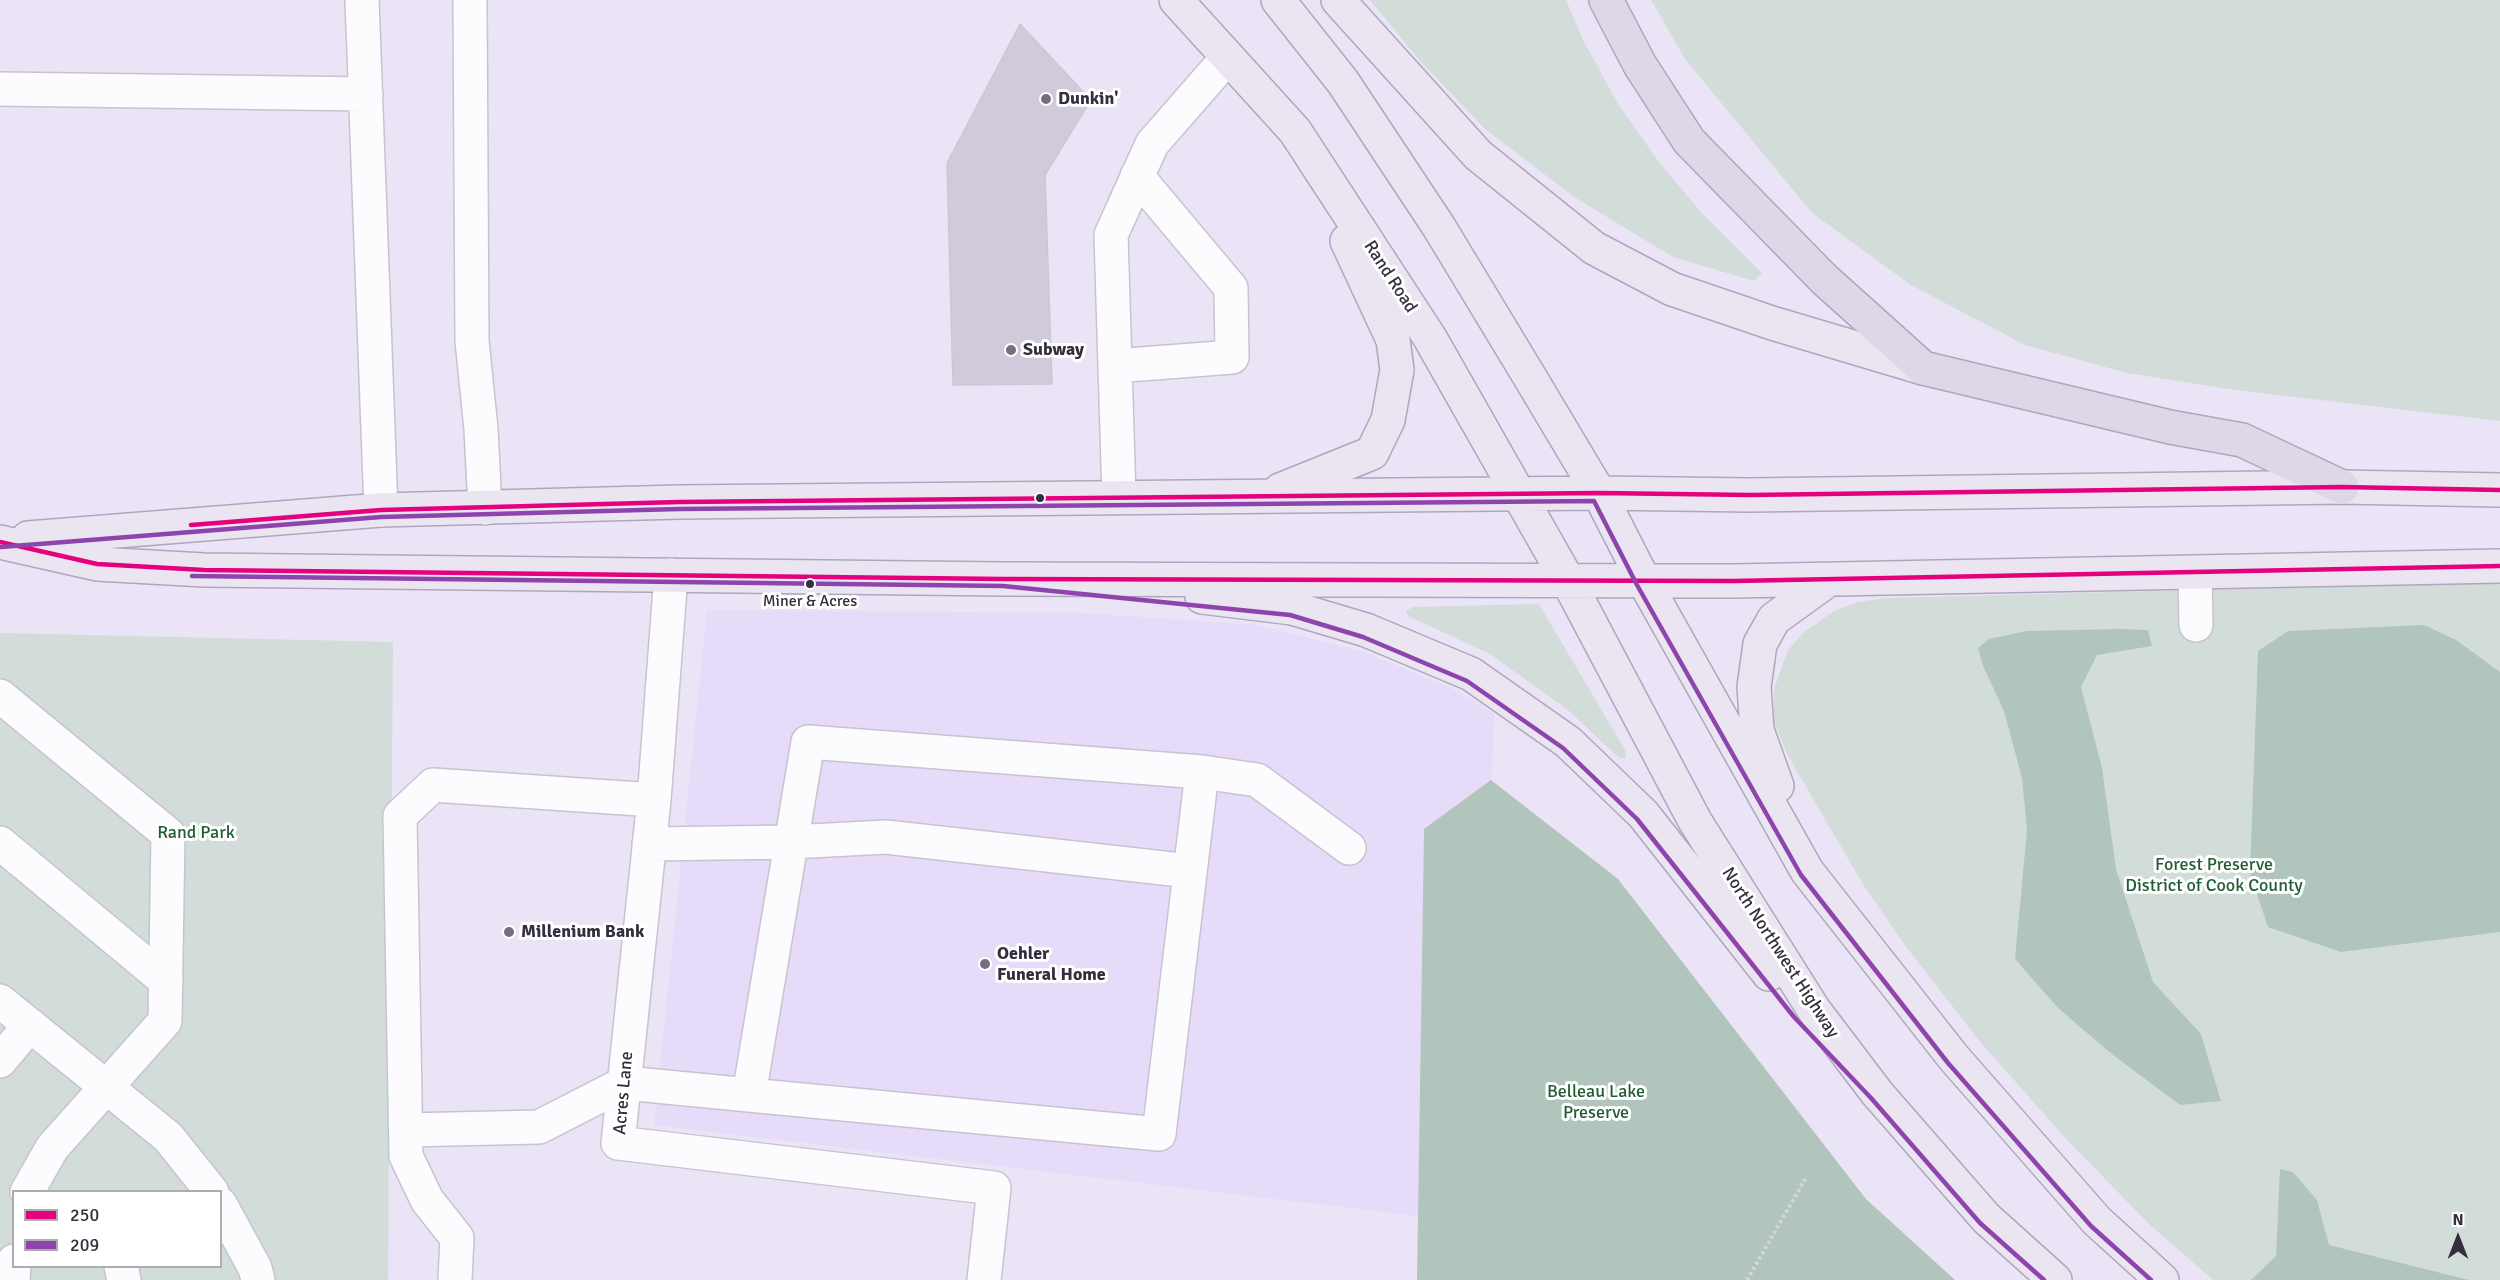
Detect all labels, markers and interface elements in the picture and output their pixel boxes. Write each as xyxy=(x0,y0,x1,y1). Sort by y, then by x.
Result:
place label: Dunkin' xyxy=(1058,88,1118,110)
marker: Dunkin' xyxy=(1039,92,1053,106)
street label: Rand Road xyxy=(1359,237,1421,317)
place label: Subway xyxy=(1023,339,1084,361)
marker: Subway xyxy=(1004,343,1018,357)
unlabelled marker xyxy=(1034,492,1046,504)
marker: Miner & Acres xyxy=(804,578,816,590)
place label: Miner & Acres xyxy=(763,592,857,612)
park label: Rand Park xyxy=(157,822,235,844)
park label: Forest Preserve District of Cook County xyxy=(2125,854,2303,896)
street label: North Northwest Highway xyxy=(1717,864,1843,1042)
place label: Millenium Bank xyxy=(521,921,644,943)
marker: Millenium Bank xyxy=(502,925,516,939)
place label: Oehler Funeral Home xyxy=(997,943,1106,986)
marker: Oehler Funeral Home xyxy=(978,957,992,971)
street label: Acres Lane xyxy=(610,1050,638,1136)
park label: Belleau Lake Preserve xyxy=(1547,1081,1645,1124)
legend xyxy=(12,1190,222,1268)
text: 250 xyxy=(70,1204,99,1226)
north arrow xyxy=(2428,1208,2488,1268)
text: N xyxy=(2452,1210,2464,1230)
text: 209 xyxy=(70,1234,99,1256)

